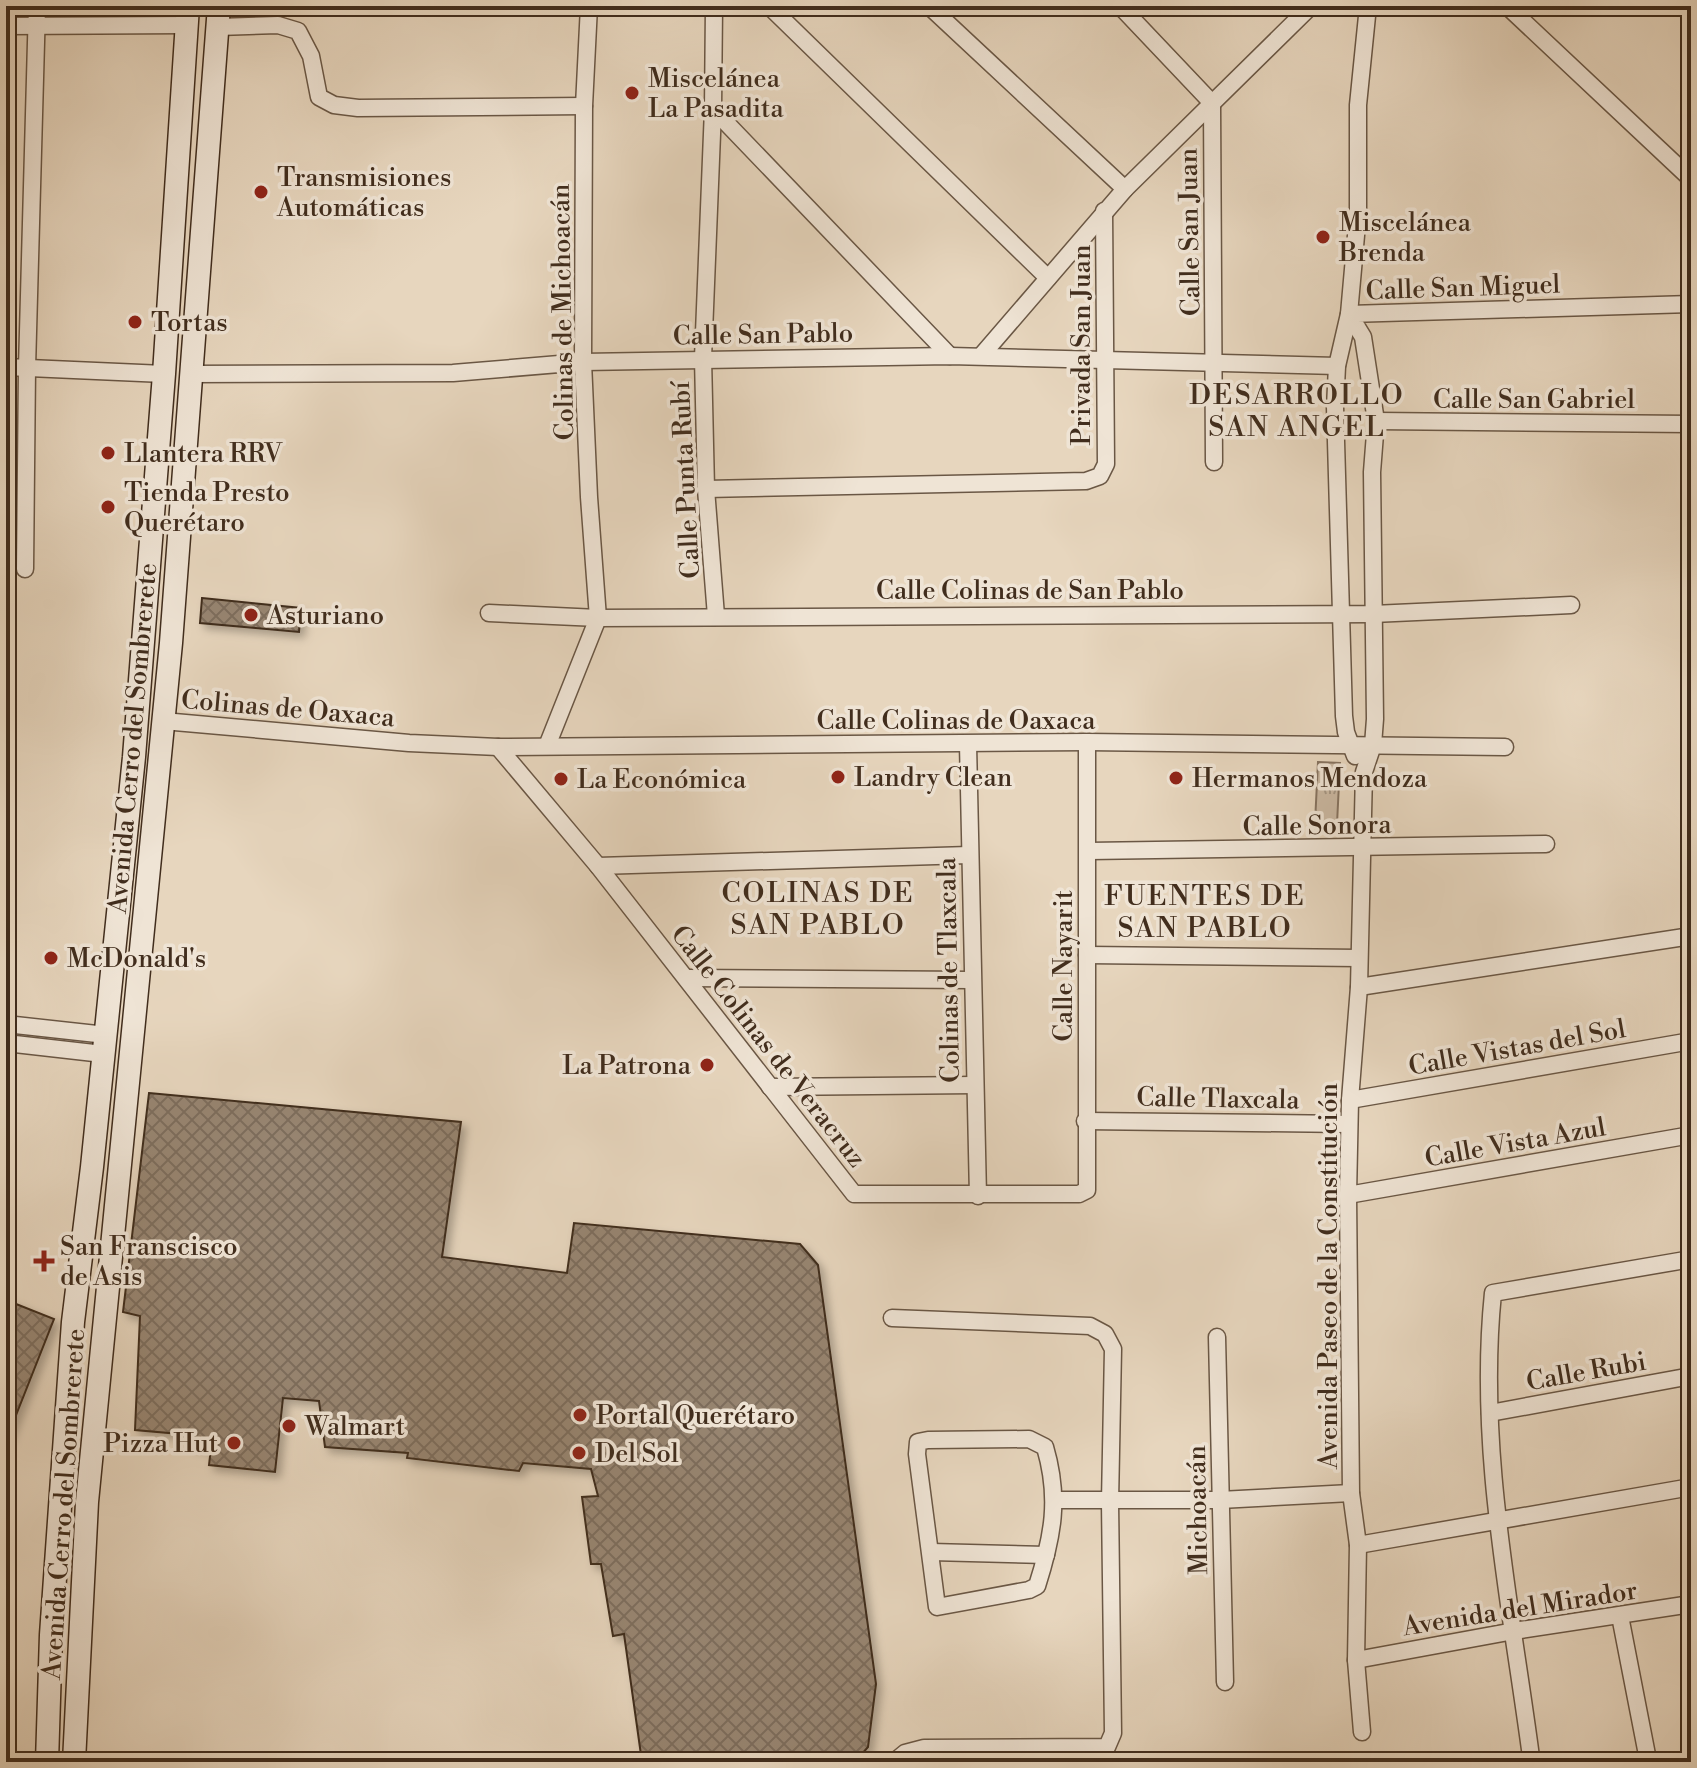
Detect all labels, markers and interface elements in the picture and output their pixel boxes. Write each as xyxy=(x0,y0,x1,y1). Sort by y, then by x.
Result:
place label: Miscelánea La Pasadita xyxy=(648,63,785,125)
marker: Miscelánea La Pasadita xyxy=(623,84,641,102)
street label: Calle San Juan xyxy=(1173,147,1207,316)
place label: Transmisiones Automáticas xyxy=(276,162,451,224)
marker: Transmisiones Automáticas xyxy=(252,183,270,201)
street label: Colinas de Michoacán xyxy=(545,183,581,441)
place label: Miscelánea Brenda xyxy=(1338,207,1472,269)
marker: Miscelánea Brenda xyxy=(1314,228,1332,246)
street label: Privada San Juan xyxy=(1066,245,1098,445)
street label: Calle San Miguel xyxy=(1365,269,1561,307)
place label: Tortas xyxy=(151,307,228,339)
marker: Tortas xyxy=(126,313,144,331)
street label: Calle San Pablo xyxy=(672,317,854,353)
district label: DESARROLLO SAN ANGEL xyxy=(1189,378,1405,445)
street label: Calle Punta Rubí xyxy=(665,379,707,579)
street label: Calle San Gabriel xyxy=(1433,384,1635,416)
place label: Llantera RRV xyxy=(124,438,283,470)
marker: Llantera RRV xyxy=(99,444,117,462)
place label: Tienda Presto Querétaro xyxy=(124,477,290,539)
marker: Tienda Presto Querétaro xyxy=(99,498,117,516)
street label: Avenida Cerro del Sombrerete xyxy=(102,561,164,916)
street label: Calle Colinas de San Pablo xyxy=(876,575,1184,607)
place label: Asturiano xyxy=(266,600,384,632)
marker: Asturiano xyxy=(242,606,260,624)
street label: Colinas de Oaxaca xyxy=(180,684,397,734)
street label: Calle Colinas de Oaxaca xyxy=(817,705,1096,737)
place label: Landry Clean xyxy=(854,762,1012,794)
place label: Hermanos Mendoza xyxy=(1192,763,1428,795)
place label: La Económica xyxy=(577,764,747,796)
marker: Landry Clean xyxy=(829,768,847,786)
marker: Hermanos Mendoza xyxy=(1167,769,1185,787)
marker: La Económica xyxy=(552,770,570,788)
street label: Calle Sonora xyxy=(1242,809,1393,843)
street label: Colinas de Tlaxcala xyxy=(931,856,967,1083)
district label: COLINAS DE SAN PABLO xyxy=(721,876,915,943)
district label: FUENTES DE SAN PABLO xyxy=(1104,879,1306,946)
street label: Calle Nayarit xyxy=(1048,890,1080,1042)
street label: Calle Colinas de Veracruz xyxy=(664,919,873,1174)
place label: McDonald's xyxy=(67,943,206,975)
marker: McDonald's xyxy=(42,949,60,967)
street label: Calle Vistas del Sol xyxy=(1406,1013,1629,1083)
place label: La Patrona xyxy=(562,1050,692,1082)
marker: La Patrona xyxy=(698,1056,716,1074)
street label: Calle Tlaxcala xyxy=(1136,1082,1301,1116)
street label: Avenida Paseo de la Constitución xyxy=(1313,1083,1345,1470)
street label: Calle Vista Azul xyxy=(1422,1111,1608,1175)
place label: San Franscisco de Asis xyxy=(60,1231,238,1293)
marker: San Franscisco de Asis xyxy=(35,1252,53,1270)
street label: Avenida Cerro del Sombrerete xyxy=(36,1327,92,1682)
street label: Calle Rubi xyxy=(1524,1346,1649,1398)
place label: Portal Querétaro xyxy=(596,1400,795,1432)
marker: Portal Querétaro xyxy=(571,1406,589,1424)
place label: Walmart xyxy=(304,1411,405,1443)
marker: Walmart xyxy=(280,1417,298,1435)
place label: Pizza Hut xyxy=(103,1428,218,1460)
marker: Pizza Hut xyxy=(225,1434,243,1452)
place label: Del Sol xyxy=(595,1438,679,1470)
marker: Del Sol xyxy=(570,1444,588,1462)
street label: Michoacán xyxy=(1181,1445,1215,1575)
street label: Avenida del Mirador xyxy=(1400,1575,1640,1643)

